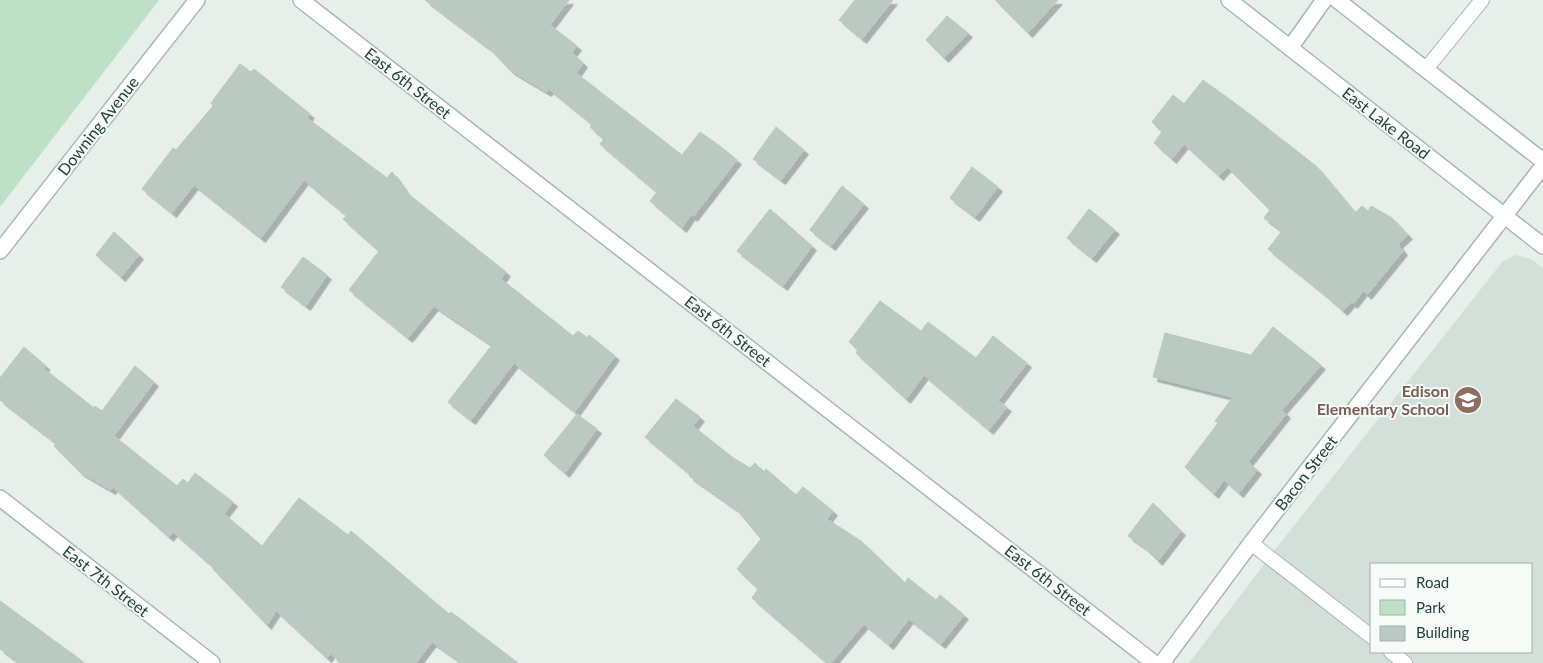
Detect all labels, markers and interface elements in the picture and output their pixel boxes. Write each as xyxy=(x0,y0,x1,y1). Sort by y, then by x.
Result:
street label: East 6th Street xyxy=(361,43,455,122)
street label: Downing Avenue xyxy=(53,73,142,179)
street label: East Lake Road xyxy=(1339,83,1434,163)
street label: East 6th Street xyxy=(681,291,775,370)
place label: Edison Elementary School xyxy=(1317,381,1449,418)
school or university icon: Edison Elementary School xyxy=(1453,385,1483,415)
street label: Bacon Street xyxy=(1270,431,1341,514)
street label: East 6th Street xyxy=(1001,540,1095,619)
street label: East 7th Street xyxy=(59,541,153,620)
legend xyxy=(1370,563,1533,653)
text: Road xyxy=(1416,573,1449,591)
text: Park xyxy=(1416,598,1446,616)
text: Building xyxy=(1416,623,1469,641)

